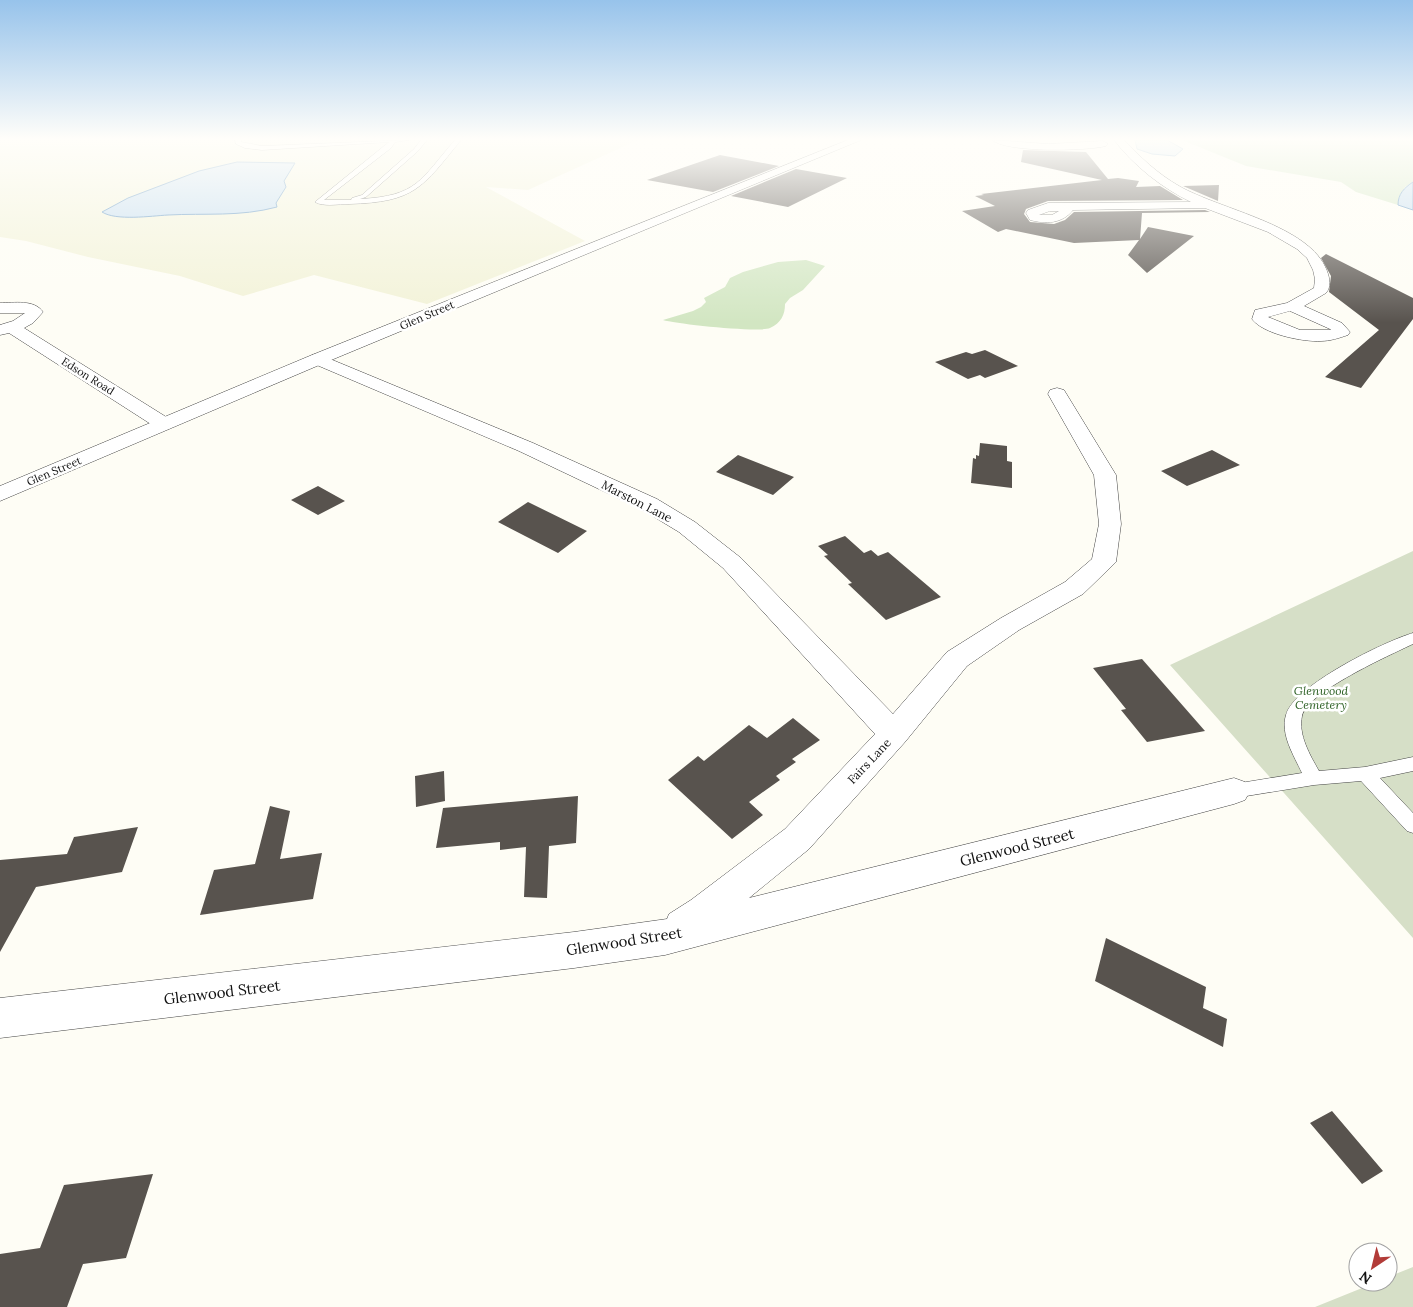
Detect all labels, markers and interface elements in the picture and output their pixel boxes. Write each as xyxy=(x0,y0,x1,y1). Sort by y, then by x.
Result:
street label: Glen Street xyxy=(398,297,457,333)
street label: Edson Road xyxy=(59,354,118,398)
street label: Glen Street xyxy=(25,453,84,489)
street label: Marston Lane xyxy=(599,477,675,525)
park label: Glenwood Cemetery xyxy=(1294,683,1348,712)
street label: Fairs Lane xyxy=(844,735,894,787)
street label: Glenwood Street xyxy=(958,824,1076,870)
street label: Glenwood Street xyxy=(565,922,684,960)
street label: Glenwood Street xyxy=(163,975,282,1009)
north arrow xyxy=(1348,1242,1398,1292)
text: N xyxy=(1356,1267,1375,1288)

